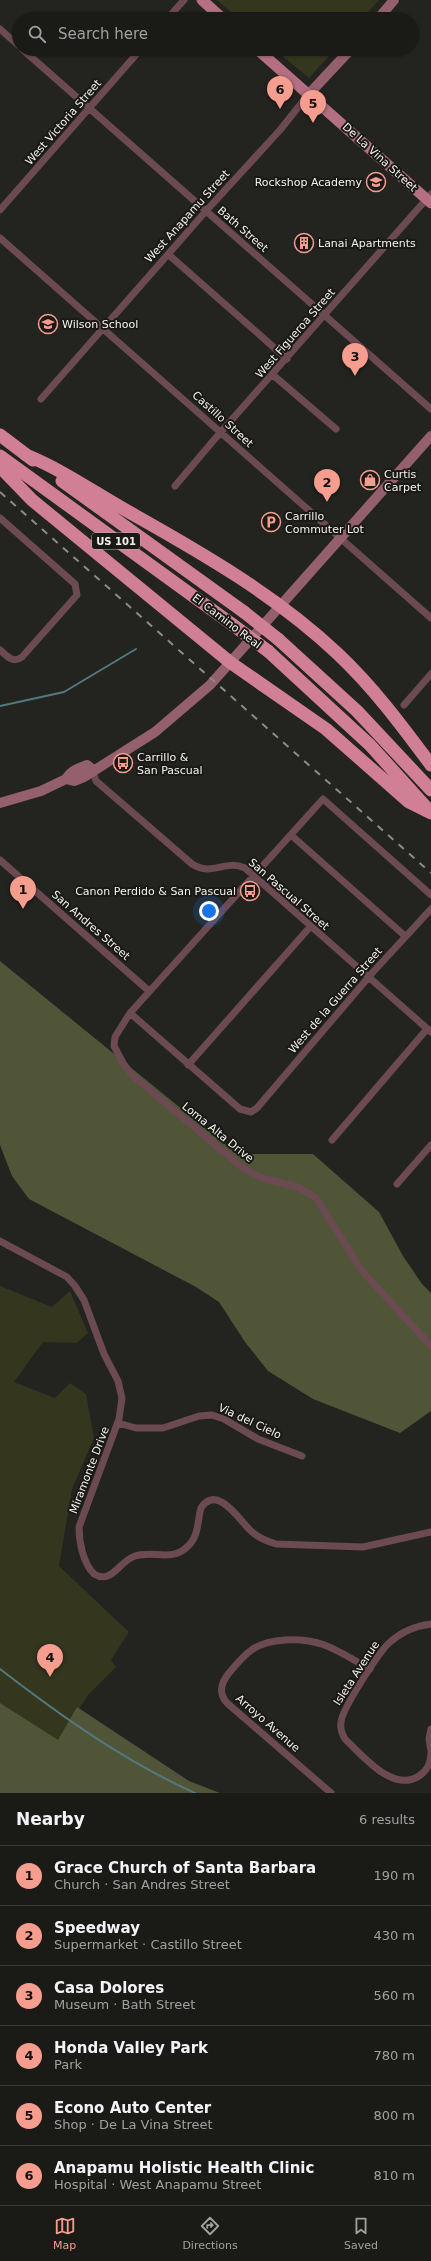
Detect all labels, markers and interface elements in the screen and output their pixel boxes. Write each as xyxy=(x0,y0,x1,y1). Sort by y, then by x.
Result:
search box xyxy=(12,12,419,56)
icon: search xyxy=(26,23,48,45)
text: Search here xyxy=(58,25,148,43)
street label: West Victoria Street xyxy=(23,76,105,168)
pin: 6 xyxy=(267,76,293,109)
pin: 5 xyxy=(300,90,326,123)
street label: De La Vina Street xyxy=(340,120,420,195)
street label: West Anapamu Street xyxy=(142,167,233,265)
school or university icon: Rockshop Academy xyxy=(365,171,387,193)
place label: Rockshop Academy xyxy=(255,176,362,189)
street label: Bath Street xyxy=(215,204,271,255)
building icon: Lanai Apartments xyxy=(293,232,315,254)
place label: Lanai Apartments xyxy=(318,237,416,250)
street label: West Figueroa Street xyxy=(253,285,338,381)
school or university icon: Wilson School xyxy=(37,313,59,335)
place label: Wilson School xyxy=(62,318,138,331)
pin: 3 xyxy=(342,343,368,376)
street label: Castillo Street xyxy=(190,389,256,451)
place label: Curtis Carpet xyxy=(384,468,422,494)
pin: 2 xyxy=(314,469,340,502)
shop icon: Curtis Carpet xyxy=(359,469,381,491)
place label: Carrillo Commuter Lot xyxy=(285,510,365,536)
parking icon: Carrillo Commuter Lot xyxy=(260,511,282,533)
road number: US 101 xyxy=(92,533,140,549)
street label: El Camino Real xyxy=(190,591,264,651)
place label: Carrillo & San Pascual xyxy=(137,751,203,777)
bus stop icon: Carrillo & San Pascual xyxy=(112,752,134,774)
street label: San Pascual Street xyxy=(246,856,332,933)
pin: 1 xyxy=(10,876,36,909)
bus stop icon: Canon Perdido & San Pascual xyxy=(239,880,261,902)
place label: Canon Perdido & San Pascual xyxy=(75,885,236,898)
street label: San Andres Street xyxy=(49,888,133,963)
your location xyxy=(199,901,219,921)
street label: West de la Guerra Street xyxy=(286,944,385,1056)
street label: Loma Alta Drive xyxy=(179,1100,256,1165)
street label: Via del Cielo xyxy=(216,1401,284,1442)
street label: Miramonte Drive xyxy=(67,1425,112,1516)
street label: Isleta Avenue xyxy=(331,1638,382,1708)
pin: 4 xyxy=(37,1644,63,1677)
street label: Arroyo Avenue xyxy=(233,1692,302,1755)
text: Nearby xyxy=(16,1809,85,1829)
text: 6 results xyxy=(359,1812,415,1827)
text: Grace Church of Santa Barbara xyxy=(54,1859,316,1877)
text: 1 xyxy=(24,1868,34,1883)
text: 190 m xyxy=(373,1868,415,1883)
text: Church · San Andres Street xyxy=(54,1877,230,1892)
text: Speedway xyxy=(54,1919,140,1937)
text: 2 xyxy=(24,1928,34,1943)
text: 430 m xyxy=(373,1928,415,1943)
text: Supermarket · Castillo Street xyxy=(54,1937,242,1952)
text: Casa Dolores xyxy=(54,1979,164,1997)
text: 3 xyxy=(24,1988,34,2003)
text: 560 m xyxy=(373,1988,415,2003)
text: Museum · Bath Street xyxy=(54,1997,195,2012)
text: Honda Valley Park xyxy=(54,2039,208,2057)
text: 4 xyxy=(24,2048,34,2063)
text: 780 m xyxy=(373,2048,415,2063)
text: Park xyxy=(54,2057,82,2072)
text: Econo Auto Center xyxy=(54,2099,211,2117)
text: 5 xyxy=(24,2108,34,2123)
text: 800 m xyxy=(373,2108,415,2123)
text: Shop · De La Vina Street xyxy=(54,2117,213,2132)
text: Anapamu Holistic Health Clinic xyxy=(54,2159,314,2177)
text: 6 xyxy=(24,2168,34,2183)
text: 810 m xyxy=(373,2168,415,2183)
text: Hospital · West Anapamu Street xyxy=(54,2177,261,2192)
tab: Map xyxy=(53,2215,76,2252)
tab: Directions xyxy=(182,2215,238,2252)
tab: Saved xyxy=(344,2215,378,2252)

